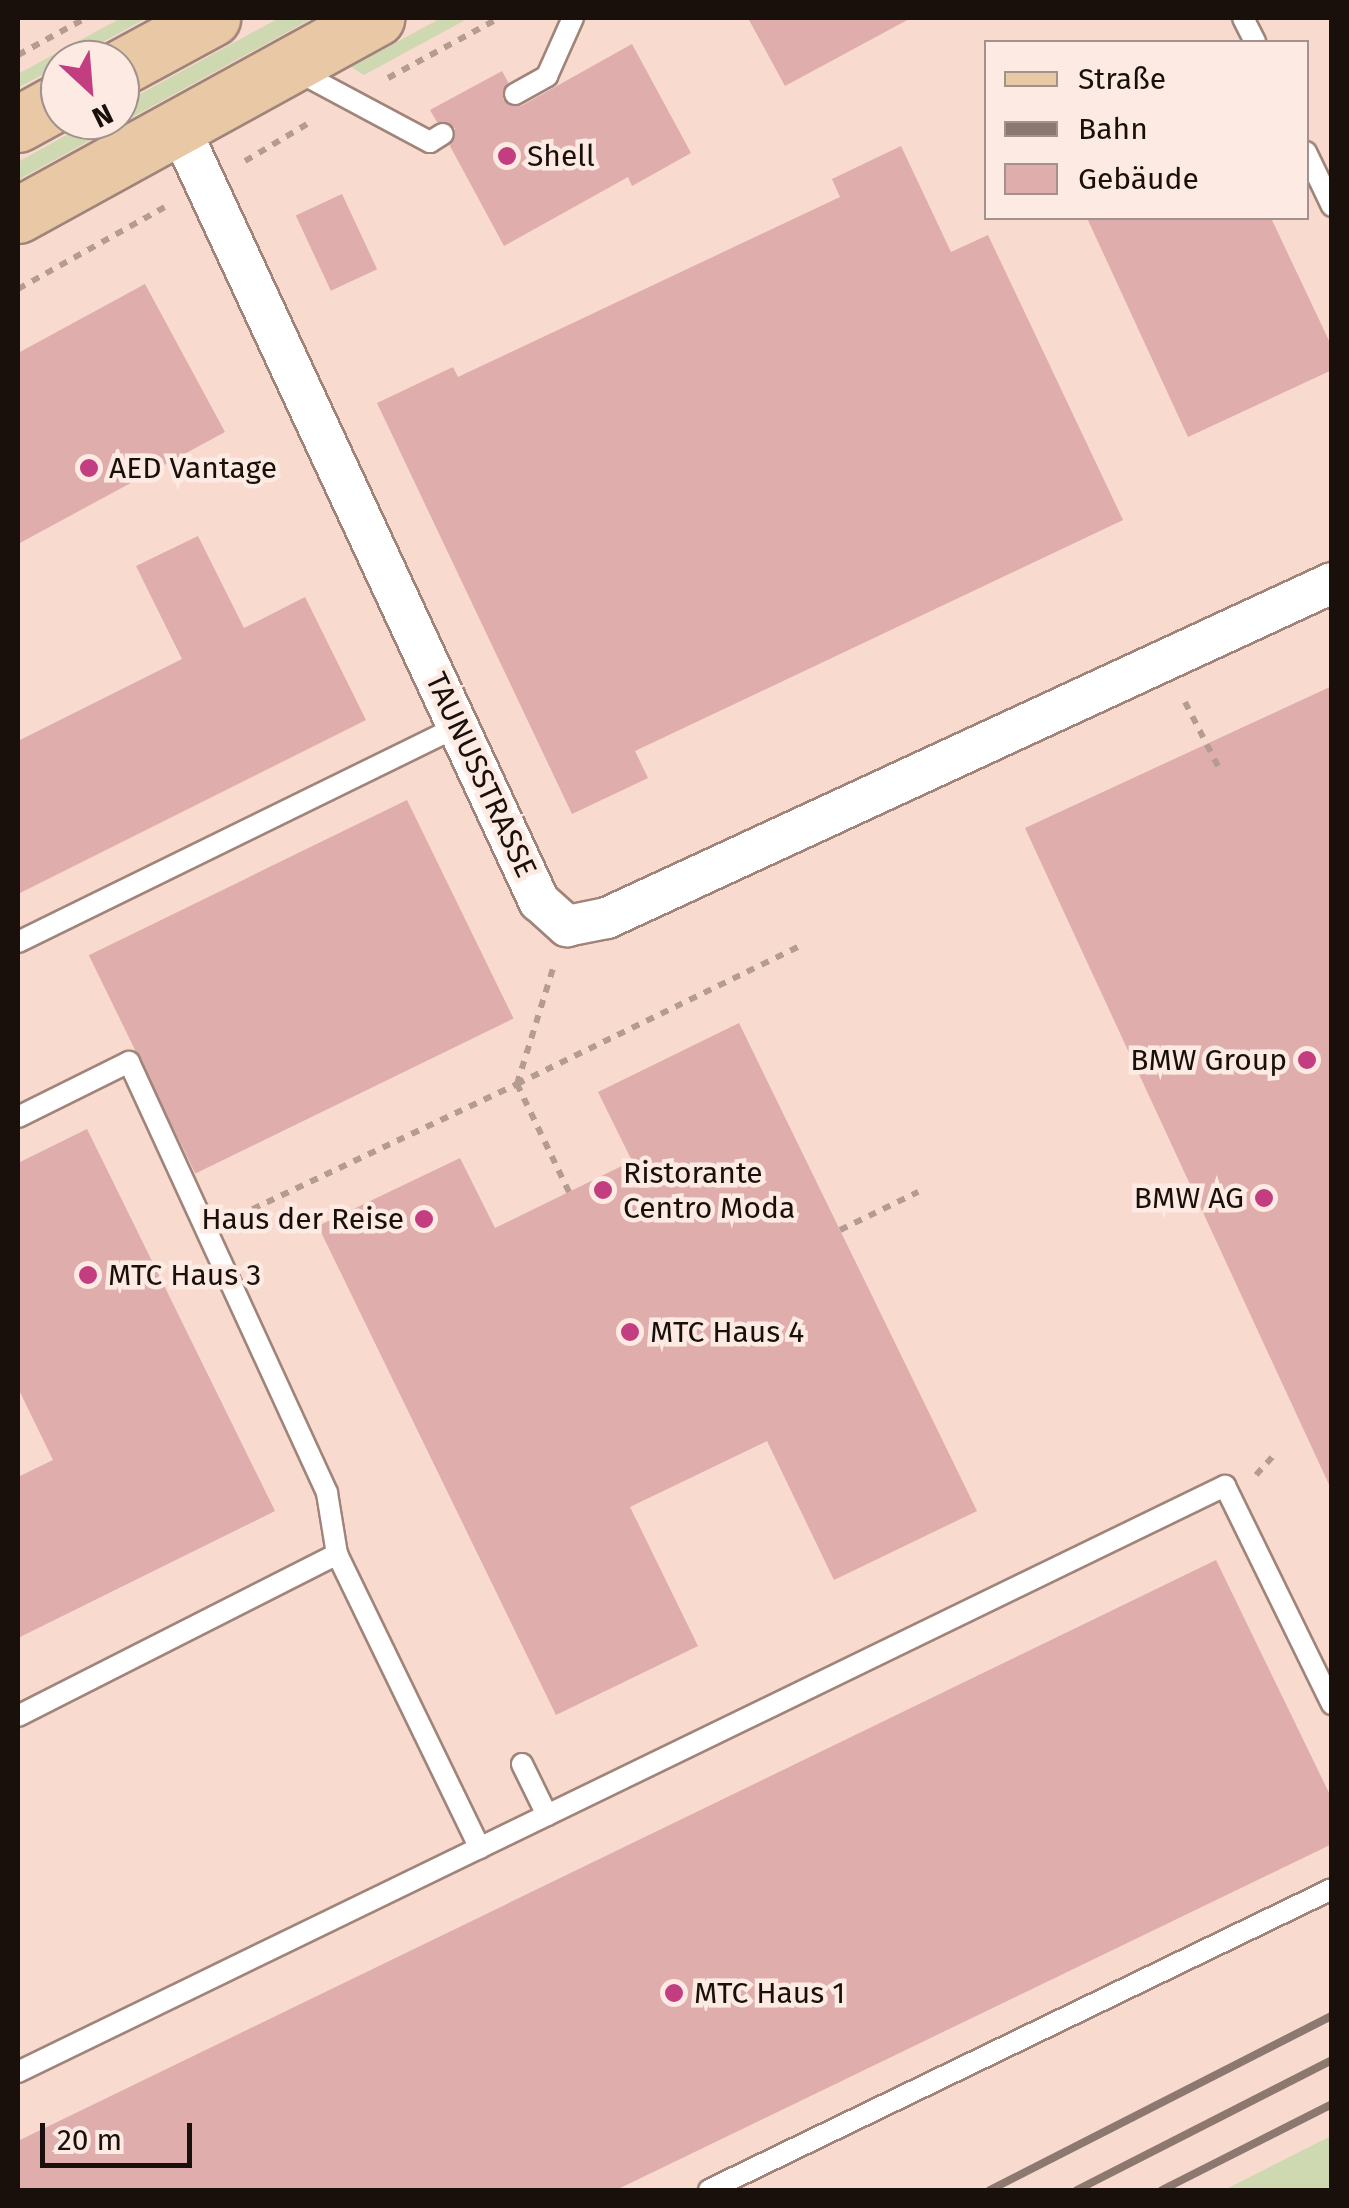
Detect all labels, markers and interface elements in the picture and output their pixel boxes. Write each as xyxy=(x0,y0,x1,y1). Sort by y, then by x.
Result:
north arrow xyxy=(40,40,140,140)
legend xyxy=(984,40,1309,220)
text: Straße xyxy=(1078,61,1166,97)
text: N xyxy=(87,97,118,135)
text: Bahn xyxy=(1078,111,1148,147)
place label: Shell xyxy=(527,138,595,174)
marker: Shell xyxy=(496,145,518,167)
text: Gebäude xyxy=(1078,161,1199,197)
place label: AED Vantage xyxy=(109,450,277,486)
marker: AED Vantage xyxy=(78,457,100,479)
street label: TAUNUSSTRASSE xyxy=(418,667,544,883)
place label: BMW Group xyxy=(1130,1042,1287,1078)
marker: BMW Group xyxy=(1296,1049,1318,1071)
place label: Ristorante Centro Moda xyxy=(623,1155,795,1226)
marker: Ristorante Centro Moda xyxy=(592,1179,614,1201)
place label: BMW AG xyxy=(1134,1180,1244,1216)
marker: BMW AG xyxy=(1253,1187,1275,1209)
place label: Haus der Reise xyxy=(201,1201,404,1237)
marker: Haus der Reise xyxy=(413,1208,435,1230)
place label: MTC Haus 3 xyxy=(108,1257,261,1293)
marker: MTC Haus 3 xyxy=(77,1264,99,1286)
place label: MTC Haus 4 xyxy=(650,1314,804,1350)
marker: MTC Haus 4 xyxy=(619,1321,641,1343)
place label: MTC Haus 1 xyxy=(694,1975,845,2011)
marker: MTC Haus 1 xyxy=(663,1982,685,2004)
scale bar xyxy=(45,2103,198,2165)
text: 20 m xyxy=(57,2122,122,2158)

